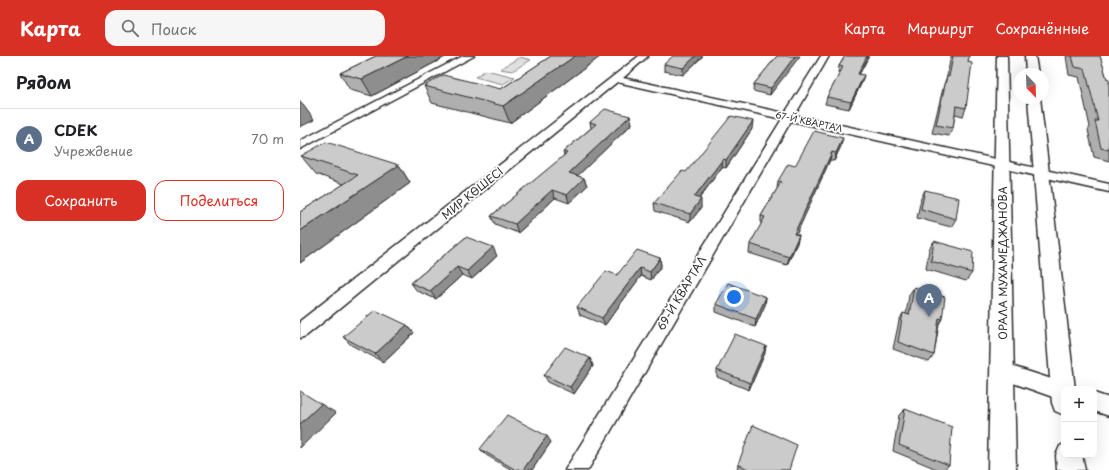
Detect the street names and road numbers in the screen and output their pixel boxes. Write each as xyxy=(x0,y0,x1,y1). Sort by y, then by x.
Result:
street label: 67-Й КВАРТАЛ xyxy=(774,107,844,135)
street label: МИР КӨШЕСІ xyxy=(438,163,506,223)
street label: ОРАЛА МУХАМЕДЖАНОВА xyxy=(994,186,1011,340)
street label: 69-Й КВАРТАЛ xyxy=(652,253,710,333)

